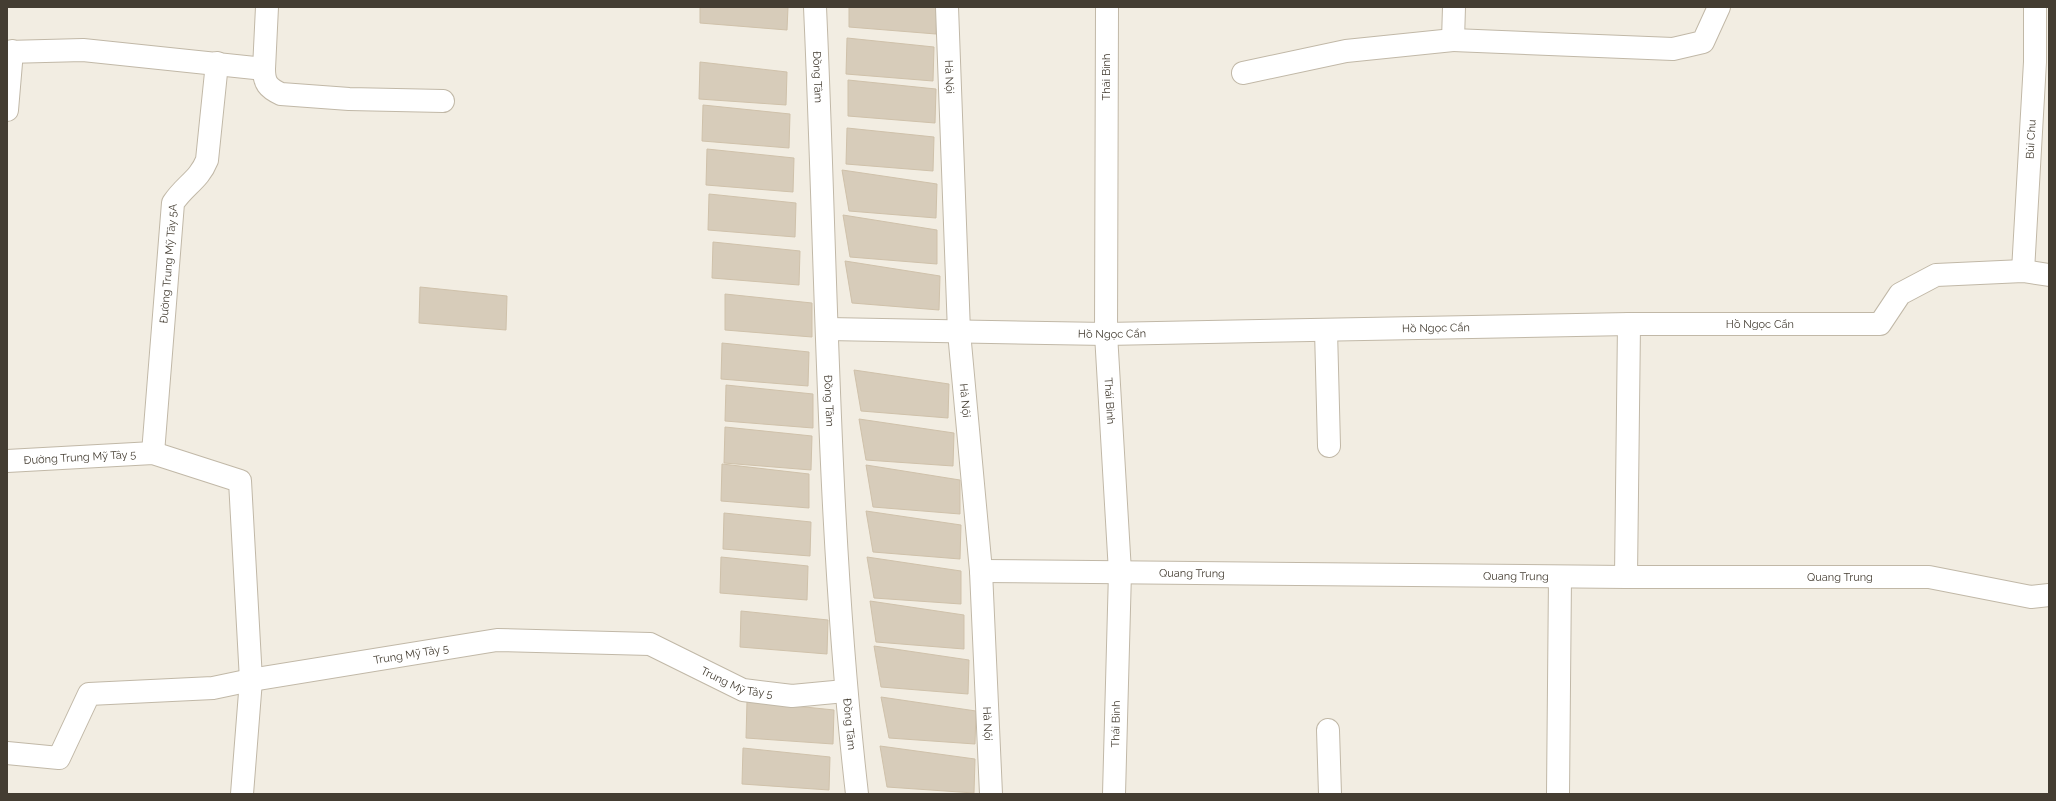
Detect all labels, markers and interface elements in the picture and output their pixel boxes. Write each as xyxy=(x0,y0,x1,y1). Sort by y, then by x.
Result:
street label: Đồng Tâm xyxy=(810,51,825,103)
street label: Thái Bình xyxy=(1100,54,1113,100)
street label: Hà Nội xyxy=(942,60,957,94)
street label: Bùi Chu xyxy=(2023,119,2038,159)
street label: Đường Trung Mỹ Tây 5A xyxy=(157,203,179,324)
street label: Hồ Ngọc Cẩn xyxy=(1726,318,1794,331)
street label: Hồ Ngọc Cẩn xyxy=(1402,321,1470,335)
street label: Hồ Ngọc Cẩn xyxy=(1078,327,1146,341)
street label: Đồng Tâm xyxy=(822,375,837,427)
street label: Thái Bình xyxy=(1102,377,1118,425)
street label: Hà Nội xyxy=(957,383,973,418)
street label: Đường Trung Mỹ Tây 5 xyxy=(23,447,136,467)
street label: Quang Trung xyxy=(1159,566,1225,580)
street label: Quang Trung xyxy=(1483,569,1549,583)
street label: Quang Trung xyxy=(1807,571,1873,584)
street label: Trung Mỹ Tây 5 xyxy=(373,641,449,666)
street label: Trung Mỹ Tây 5 xyxy=(699,664,774,700)
street label: Đồng Tâm xyxy=(841,698,859,751)
street label: Thái Bình xyxy=(1109,700,1123,748)
street label: Hà Nội xyxy=(981,706,995,741)

